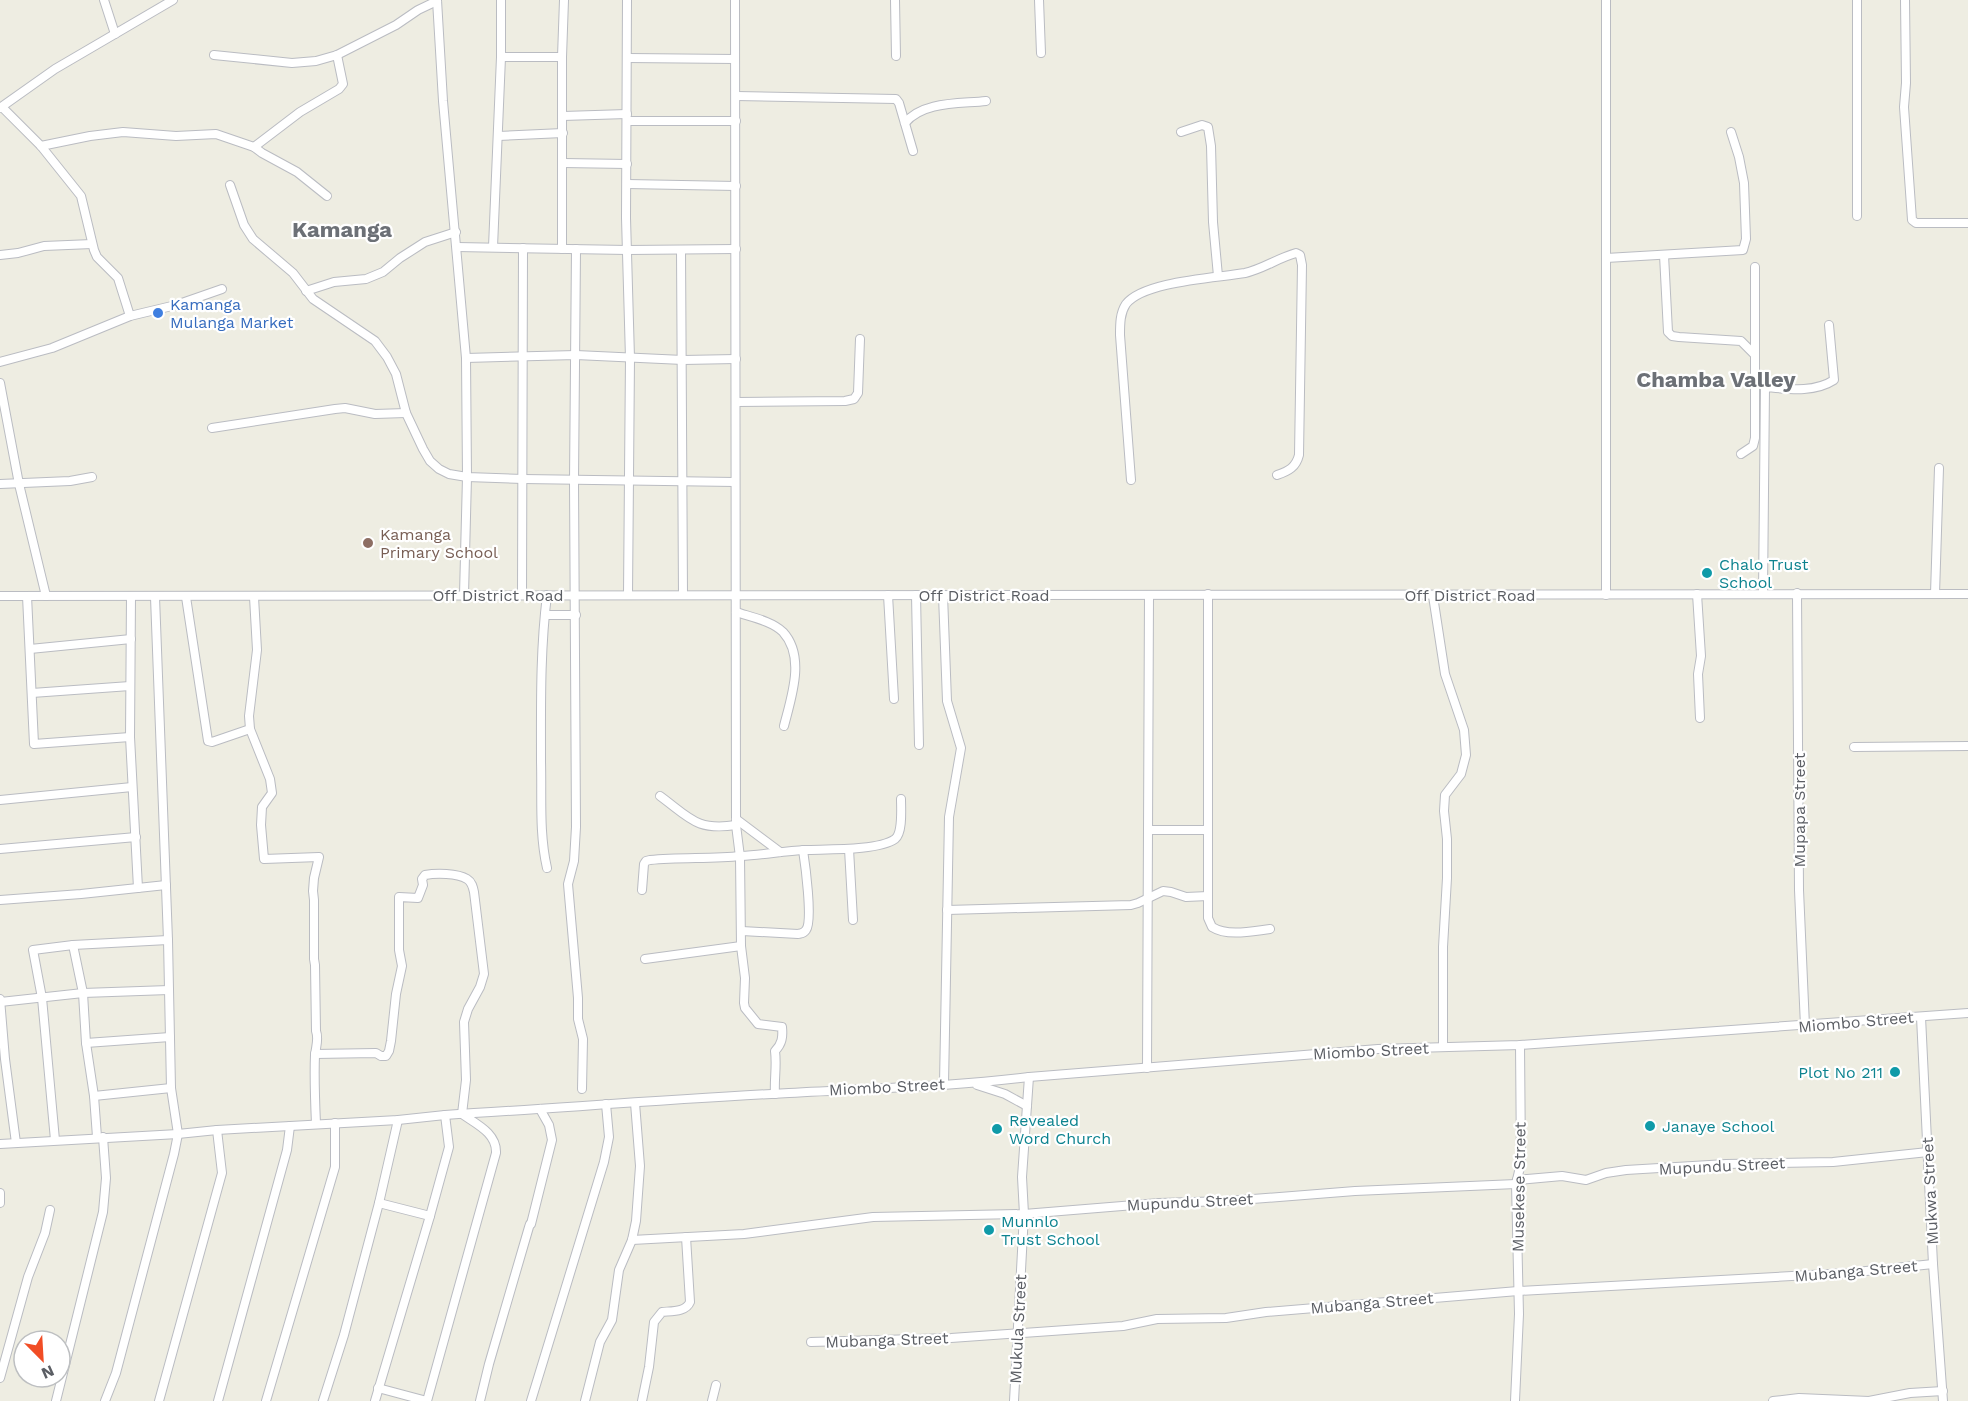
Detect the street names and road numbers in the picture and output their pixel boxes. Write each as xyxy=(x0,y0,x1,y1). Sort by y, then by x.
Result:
street label: Off District Road xyxy=(432,586,564,605)
street label: Off District Road xyxy=(918,586,1050,605)
street label: Off District Road xyxy=(1404,586,1536,605)
street label: Mupapa Street xyxy=(1790,752,1809,867)
street label: Miombo Street xyxy=(1797,1007,1915,1037)
street label: Miombo Street xyxy=(1313,1038,1430,1064)
street label: Miombo Street xyxy=(829,1074,946,1100)
street label: Musekese Street xyxy=(1508,1121,1530,1252)
street label: Mukwa Street xyxy=(1918,1136,1942,1245)
street label: Mupundu Street xyxy=(1658,1153,1786,1179)
street label: Mupundu Street xyxy=(1126,1189,1254,1215)
street label: Mubanga Street xyxy=(1794,1256,1918,1286)
street label: Mukula Street xyxy=(1006,1274,1030,1384)
street label: Mubanga Street xyxy=(1310,1288,1434,1318)
street label: Mubanga Street xyxy=(825,1328,949,1352)

